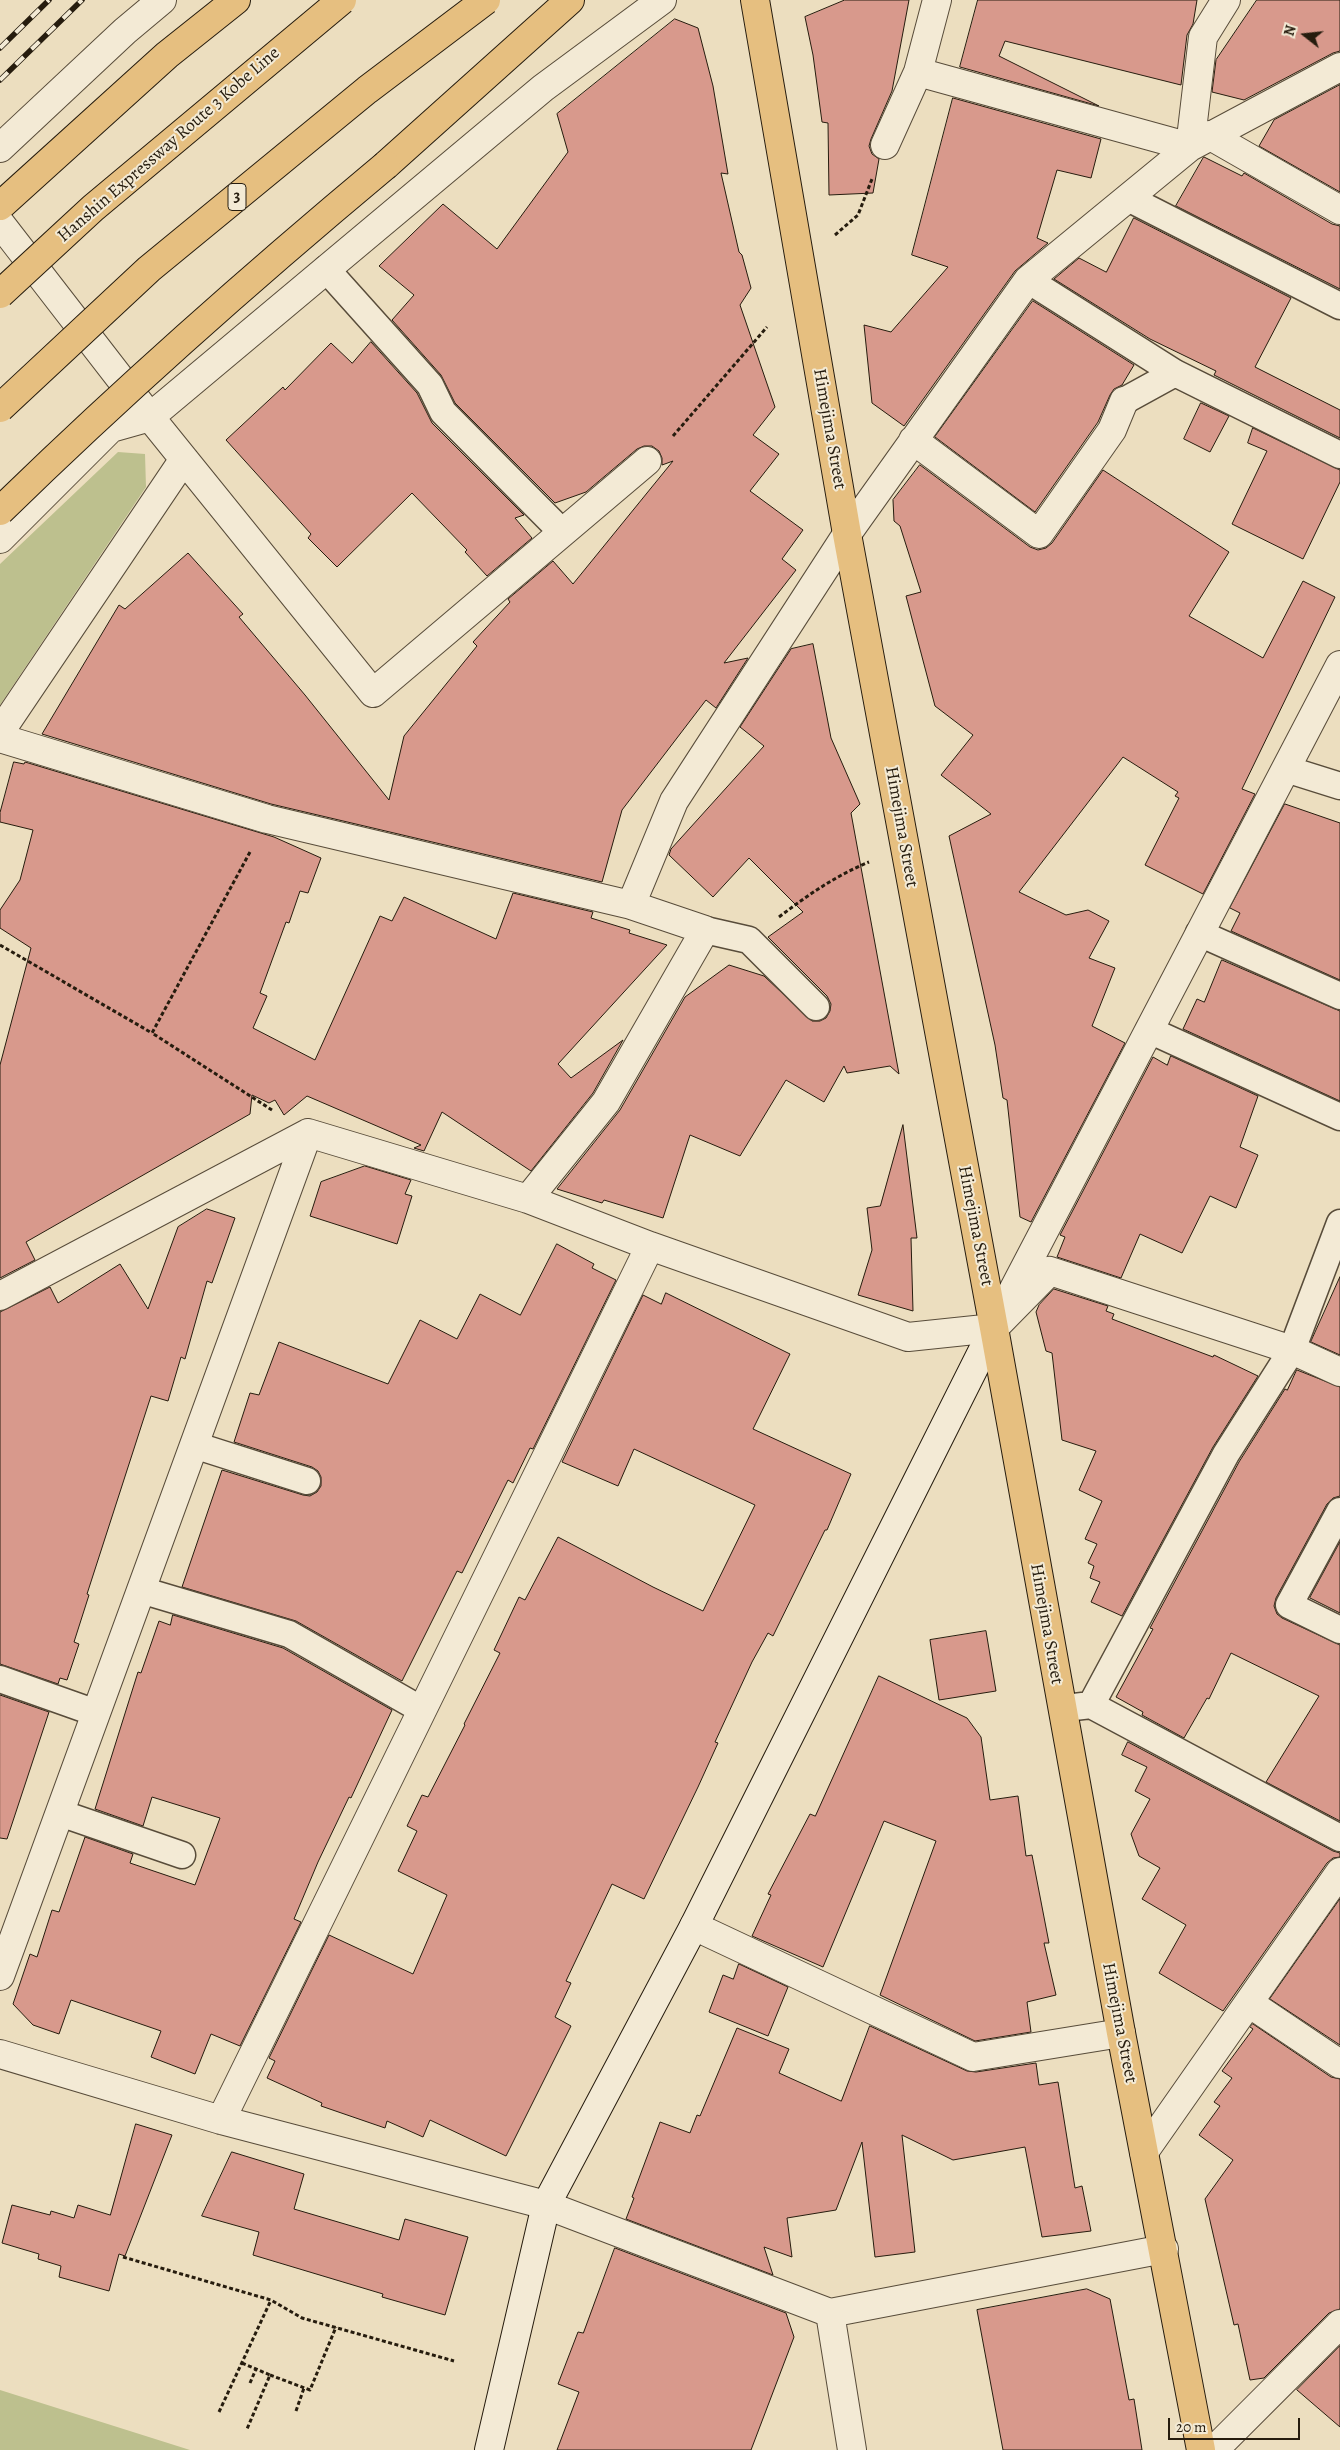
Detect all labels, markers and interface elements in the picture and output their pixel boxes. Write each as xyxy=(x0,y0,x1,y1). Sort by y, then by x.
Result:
north arrow xyxy=(1280,10,1330,60)
text: N xyxy=(1280,23,1301,38)
street label: Hanshin Expressway Route 3 Kobe Line xyxy=(54,43,284,247)
road number: 3 xyxy=(228,183,246,210)
street label: Himejima Street xyxy=(808,367,850,491)
street label: Himejima Street xyxy=(880,765,922,889)
street label: Himejima Street xyxy=(953,1164,997,1288)
street label: Himejima Street xyxy=(1025,1562,1067,1686)
street label: Himejima Street xyxy=(1097,1961,1141,2085)
scale bar xyxy=(1170,2408,1302,2440)
text: 20 m xyxy=(1176,2417,1207,2437)

